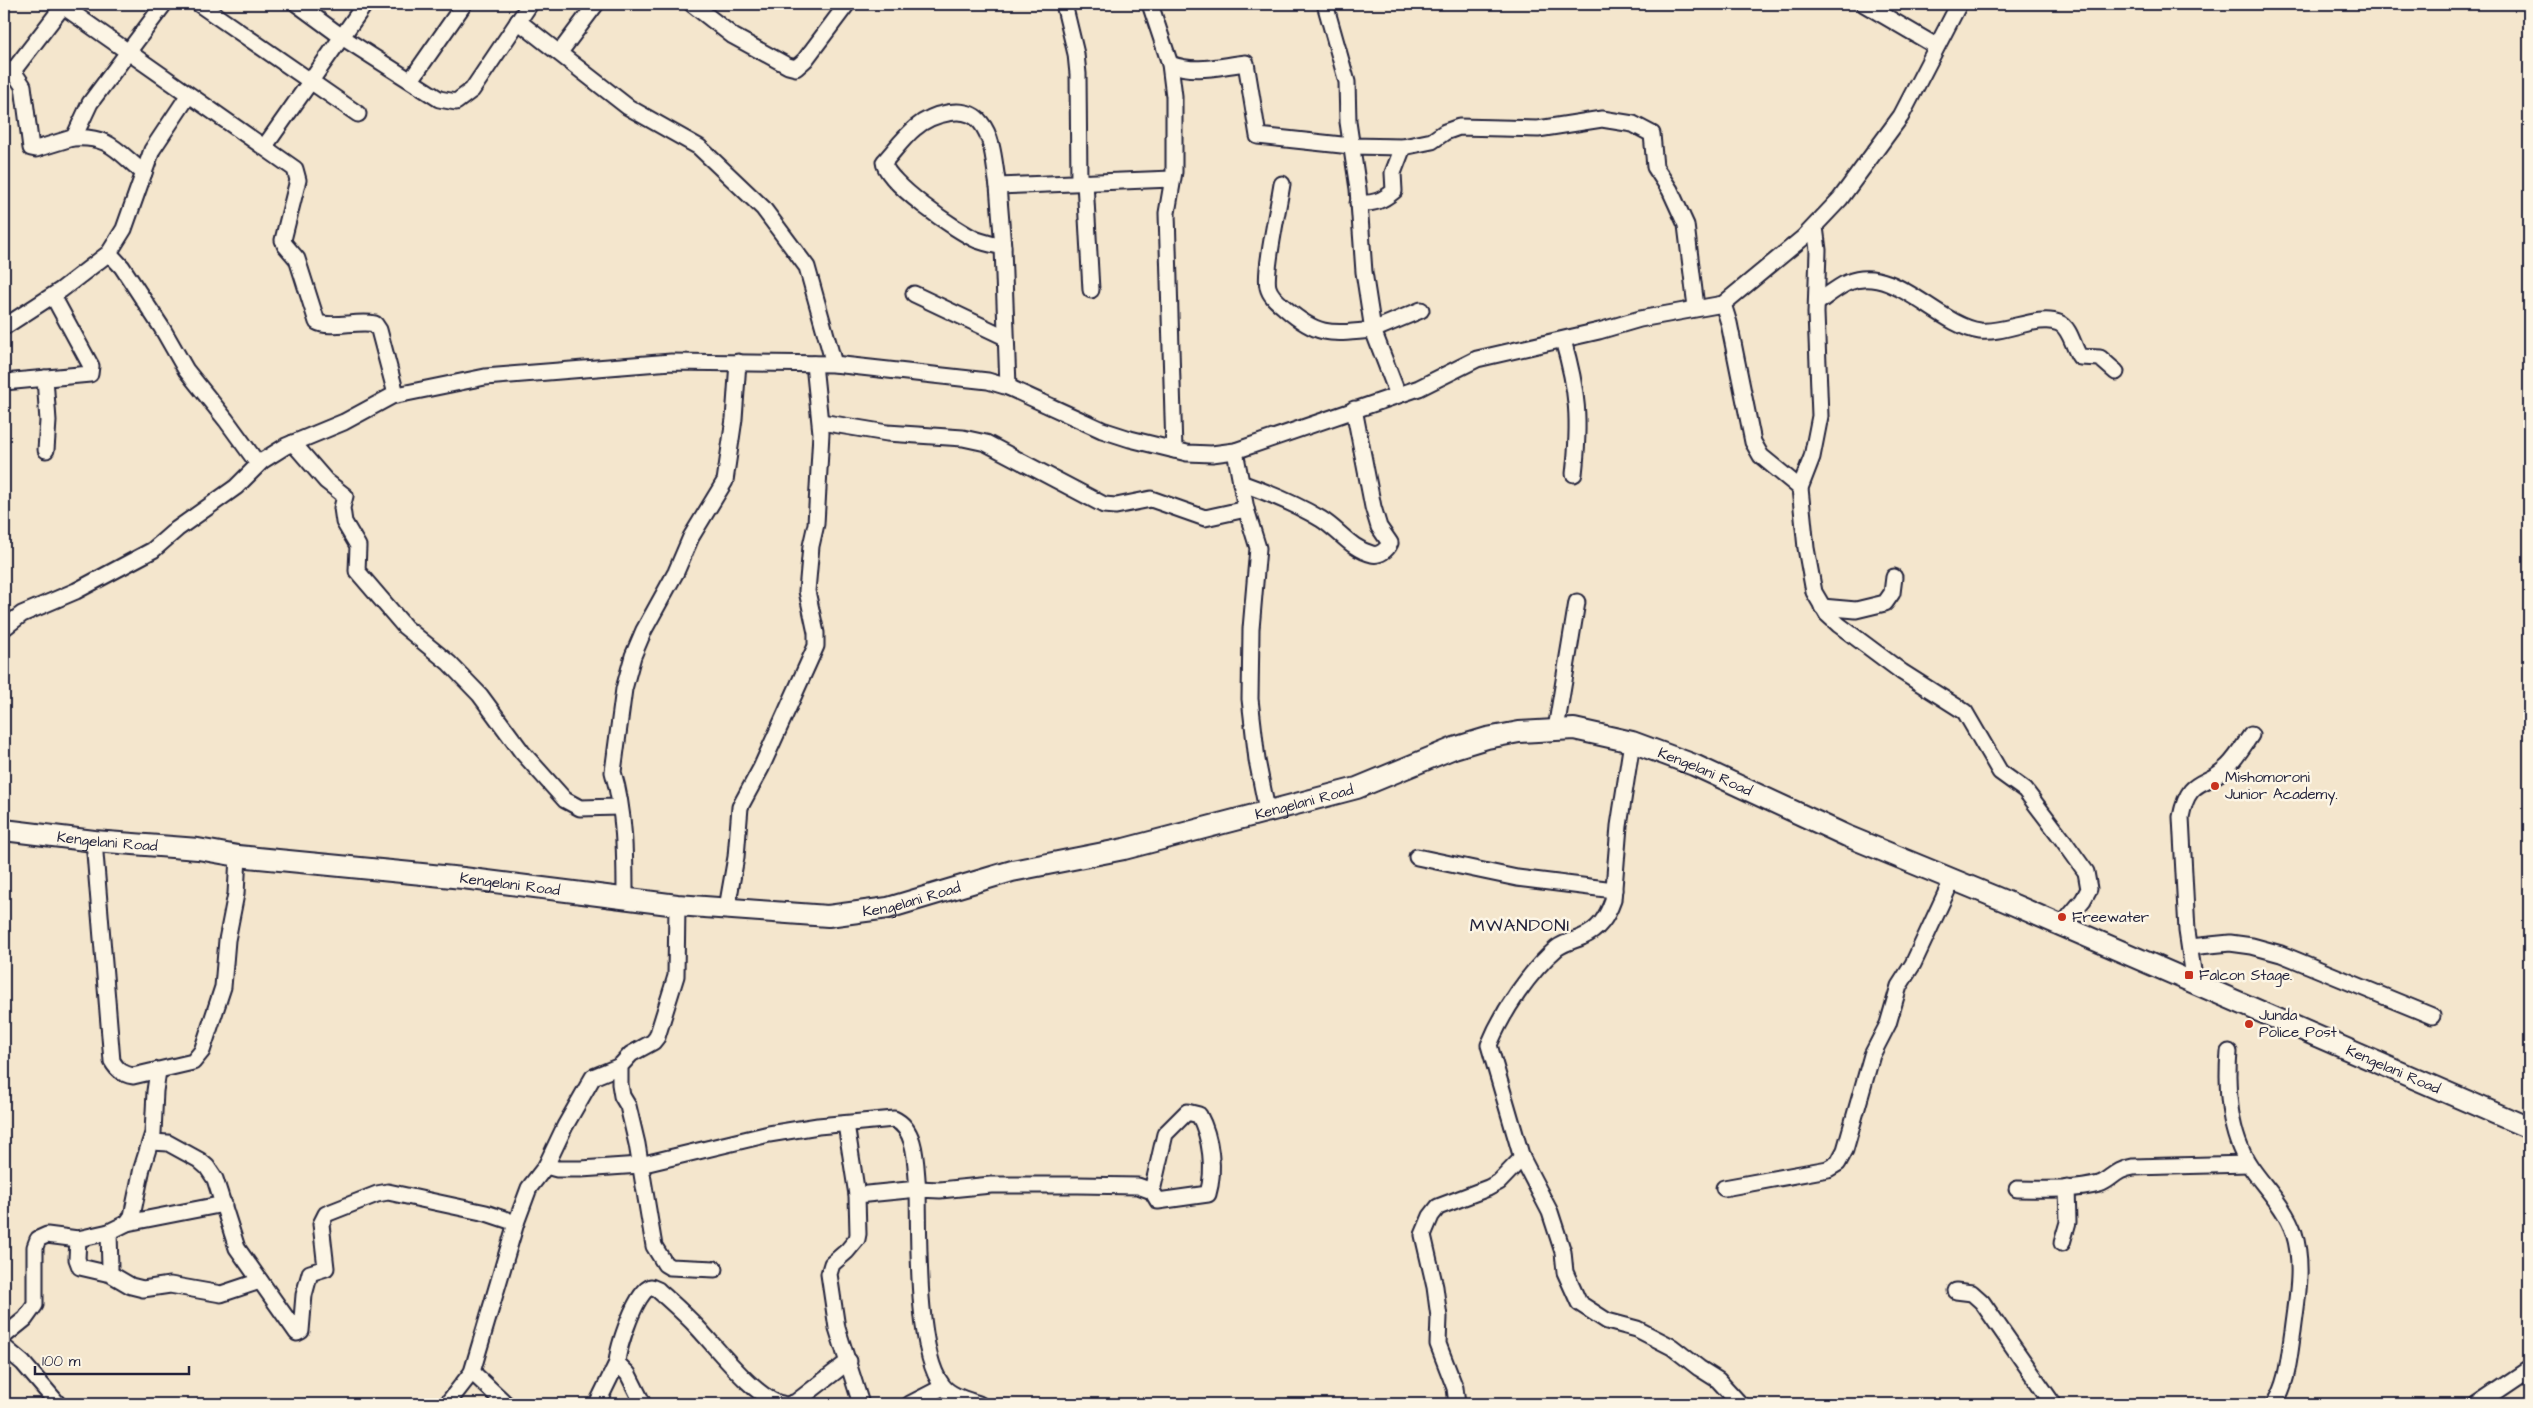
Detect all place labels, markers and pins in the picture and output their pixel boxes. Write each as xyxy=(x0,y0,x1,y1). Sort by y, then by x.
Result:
place label: Mishomoroni Junior Academy. xyxy=(2225,767,2338,806)
marker: Mishomoroni Junior Academy. xyxy=(2209,780,2221,792)
place label: Freewater xyxy=(2072,907,2149,928)
marker: Freewater xyxy=(2056,911,2068,923)
place label: Falcon Stage. xyxy=(2199,965,2292,987)
marker: Falcon Stage. xyxy=(2183,969,2195,981)
place label: Junda Police Post xyxy=(2259,1005,2337,1043)
marker: Junda Police Post xyxy=(2243,1018,2255,1030)

